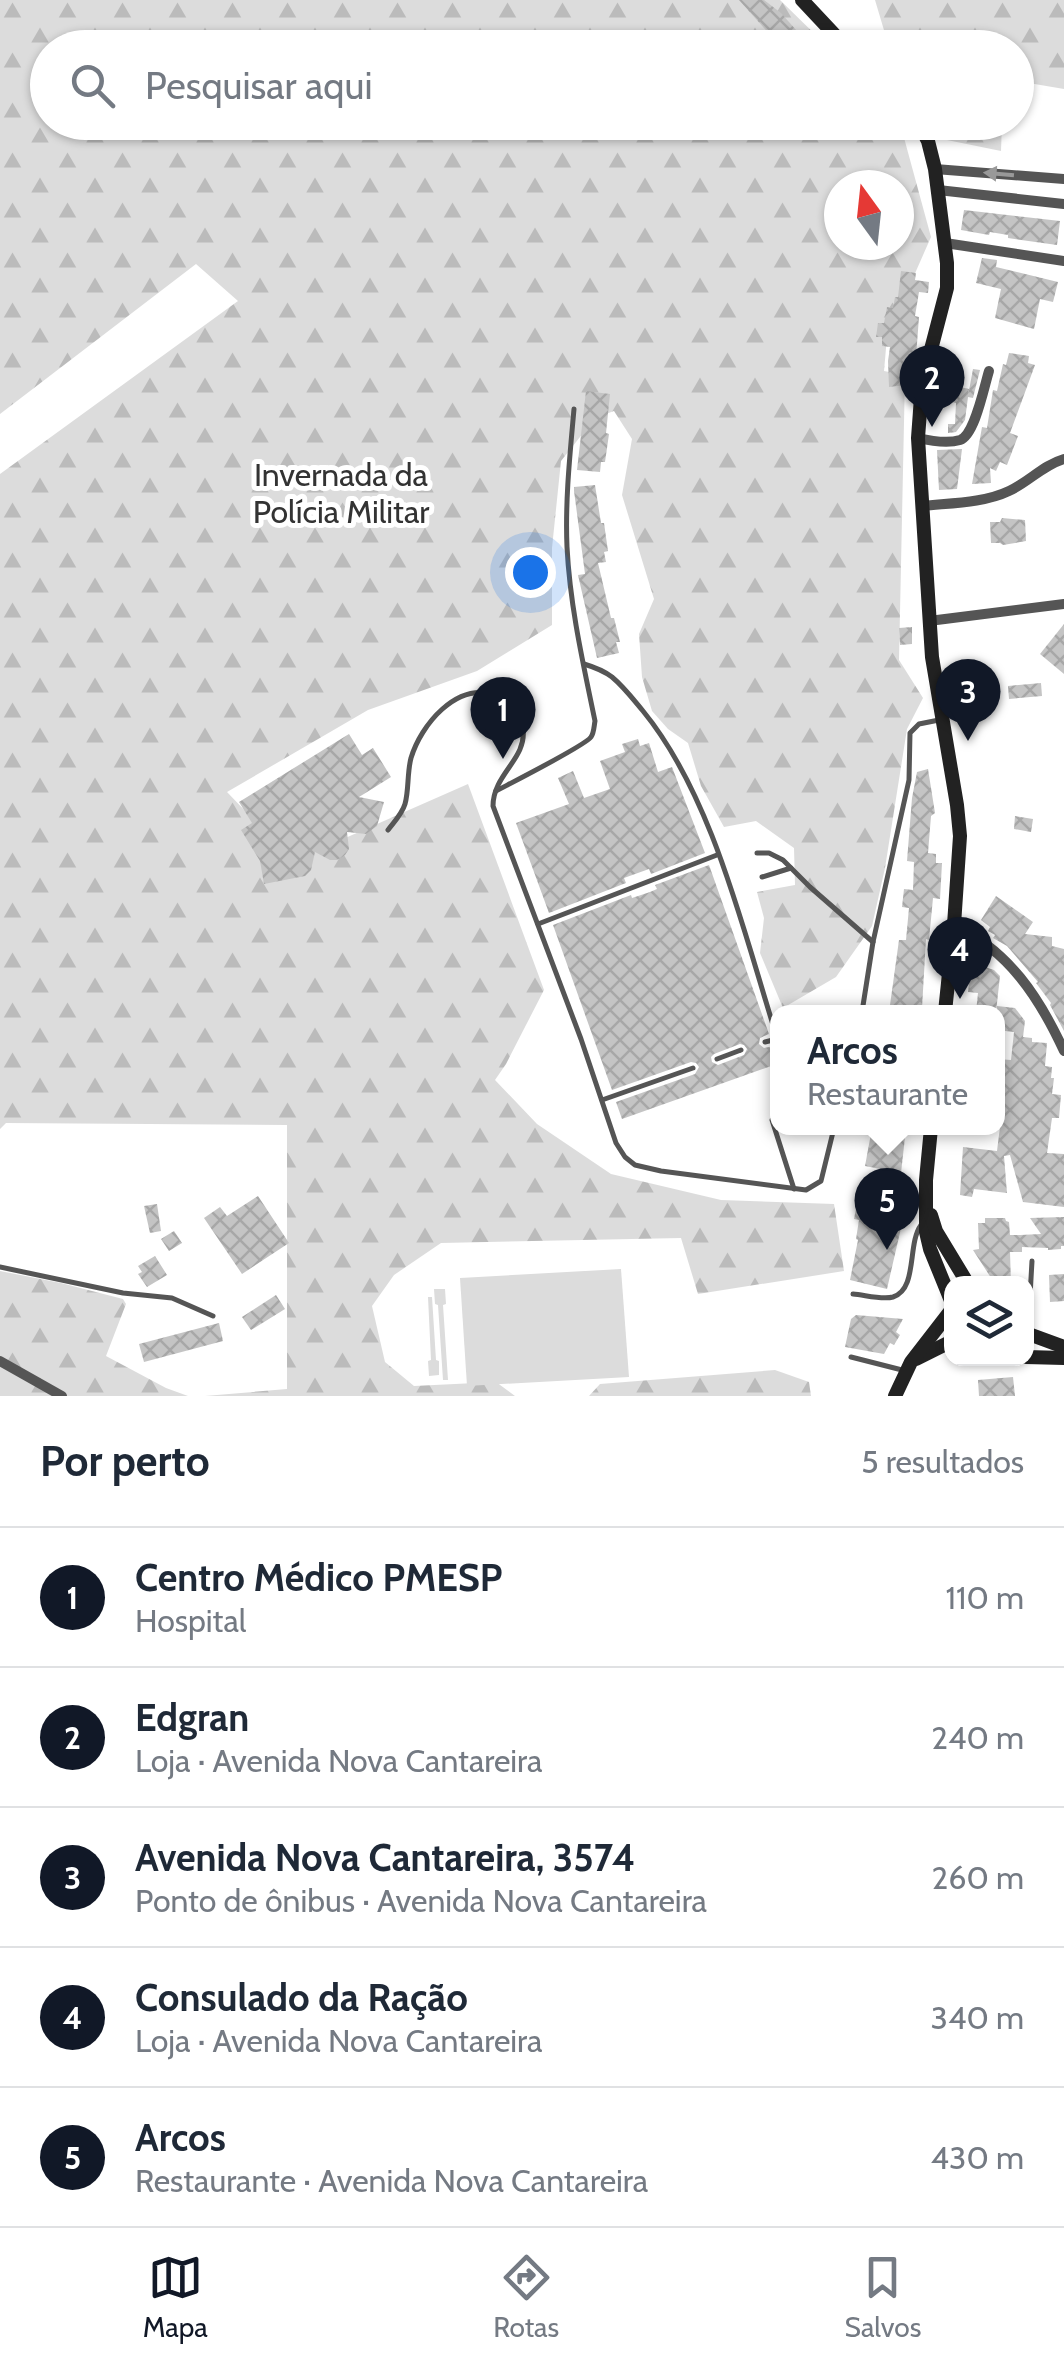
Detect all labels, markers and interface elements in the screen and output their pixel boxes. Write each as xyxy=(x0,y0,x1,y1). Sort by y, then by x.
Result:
search box xyxy=(30,30,1034,140)
icon: search xyxy=(65,58,120,113)
text: Pesquisar aqui xyxy=(145,62,372,109)
one-way arrow xyxy=(983,166,1015,182)
north arrow xyxy=(824,170,914,260)
pin: 2 xyxy=(900,344,964,427)
park label: Invernada da Polícia Militar xyxy=(253,455,430,531)
your location xyxy=(505,547,556,598)
pin: 3 xyxy=(936,658,1000,741)
pin: 1 xyxy=(470,676,536,759)
pin: 4 xyxy=(928,916,992,999)
popup xyxy=(770,1005,1005,1135)
text: Arcos xyxy=(807,1027,898,1074)
text: Restaurante xyxy=(807,1074,968,1113)
pin: 5 xyxy=(854,1168,920,1250)
map controls xyxy=(944,1276,1034,1366)
button: layers xyxy=(944,1276,1034,1366)
text: Por perto xyxy=(40,1435,210,1487)
text: 5 resultados xyxy=(861,1442,1024,1481)
text: Centro Médico PMESP xyxy=(135,1554,502,1601)
text: 1 xyxy=(67,1578,78,1617)
text: 110 m xyxy=(946,1578,1024,1617)
text: Hospital xyxy=(135,1601,246,1640)
text: Edgran xyxy=(135,1694,249,1741)
text: 2 xyxy=(64,1718,81,1757)
text: 240 m xyxy=(931,1718,1024,1757)
text: Loja · Avenida Nova Cantareira xyxy=(135,1741,542,1780)
text: Avenida Nova Cantareira, 3574 xyxy=(135,1834,635,1881)
text: 3 xyxy=(64,1858,81,1897)
text: 260 m xyxy=(931,1858,1024,1897)
text: Ponto de ônibus · Avenida Nova Cantareira xyxy=(135,1881,707,1920)
text: Consulado da Ração xyxy=(135,1974,468,2021)
text: 4 xyxy=(63,1998,82,2037)
text: 340 m xyxy=(931,1998,1024,2037)
text: Loja · Avenida Nova Cantareira xyxy=(135,2021,542,2060)
text: Arcos xyxy=(135,2114,226,2161)
text: 5 xyxy=(64,2138,81,2177)
text: 430 m xyxy=(931,2138,1024,2177)
text: Restaurante · Avenida Nova Cantareira xyxy=(135,2161,648,2200)
tab: Mapa xyxy=(143,2250,208,2344)
tab: Rotas xyxy=(493,2250,559,2344)
tab: Salvos xyxy=(845,2250,921,2344)

